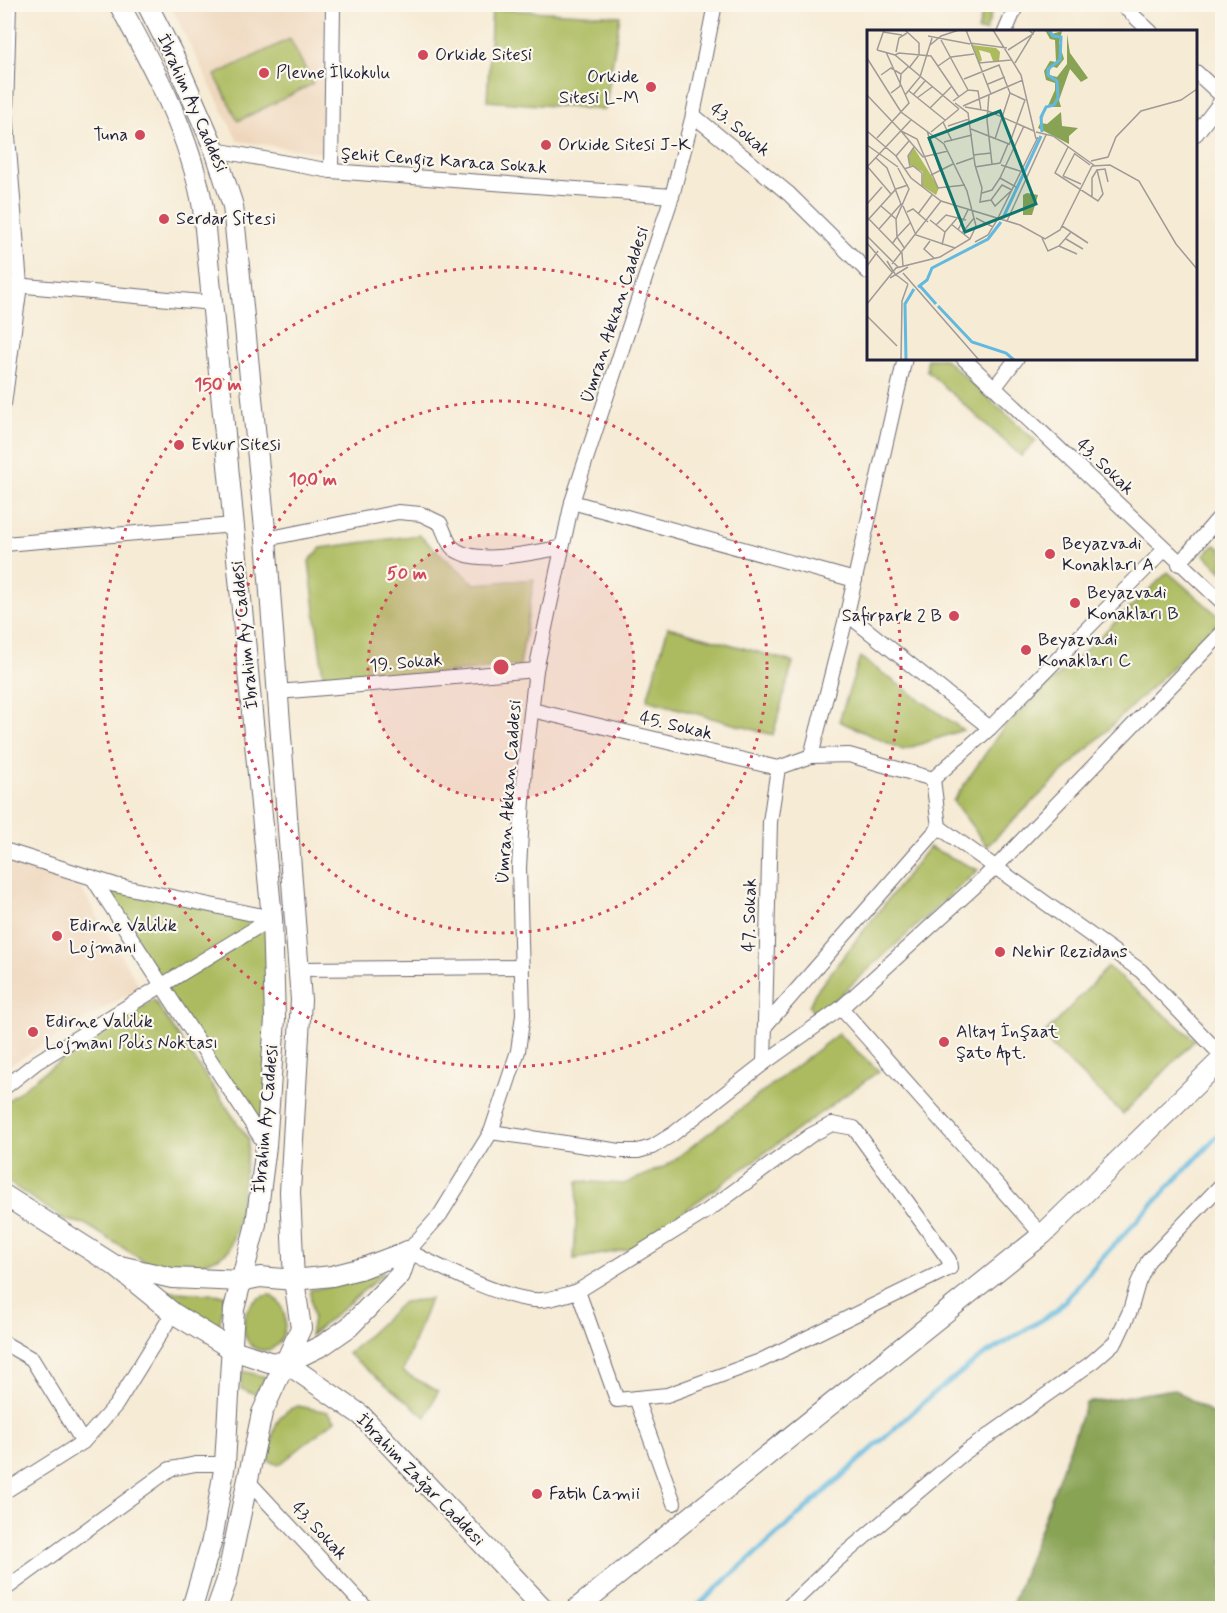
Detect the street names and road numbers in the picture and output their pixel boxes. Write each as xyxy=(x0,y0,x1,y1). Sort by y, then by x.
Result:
street label: İbrahim Ay Caddesi xyxy=(151,30,233,176)
street label: 43. Sokak xyxy=(705,98,775,162)
street label: Şehit Cengiz Karaca Sokak xyxy=(340,142,548,182)
street label: Ümran Akkan Caddesi xyxy=(575,223,655,407)
street label: 43. Sokak xyxy=(1071,433,1139,501)
street label: İbrahim Ay Caddesi xyxy=(225,560,265,710)
street label: 19. Sokak xyxy=(369,648,443,678)
street label: Ümran Akkan Caddesi xyxy=(491,699,527,885)
street label: 45. Sokak xyxy=(637,706,715,746)
street label: 47. Sokak xyxy=(737,878,763,952)
street label: İbrahim Ay Caddesi xyxy=(248,1044,284,1194)
street label: İbrahim Zağar Caddesi xyxy=(350,1408,490,1552)
street label: 43. Sokak xyxy=(286,1496,352,1566)

